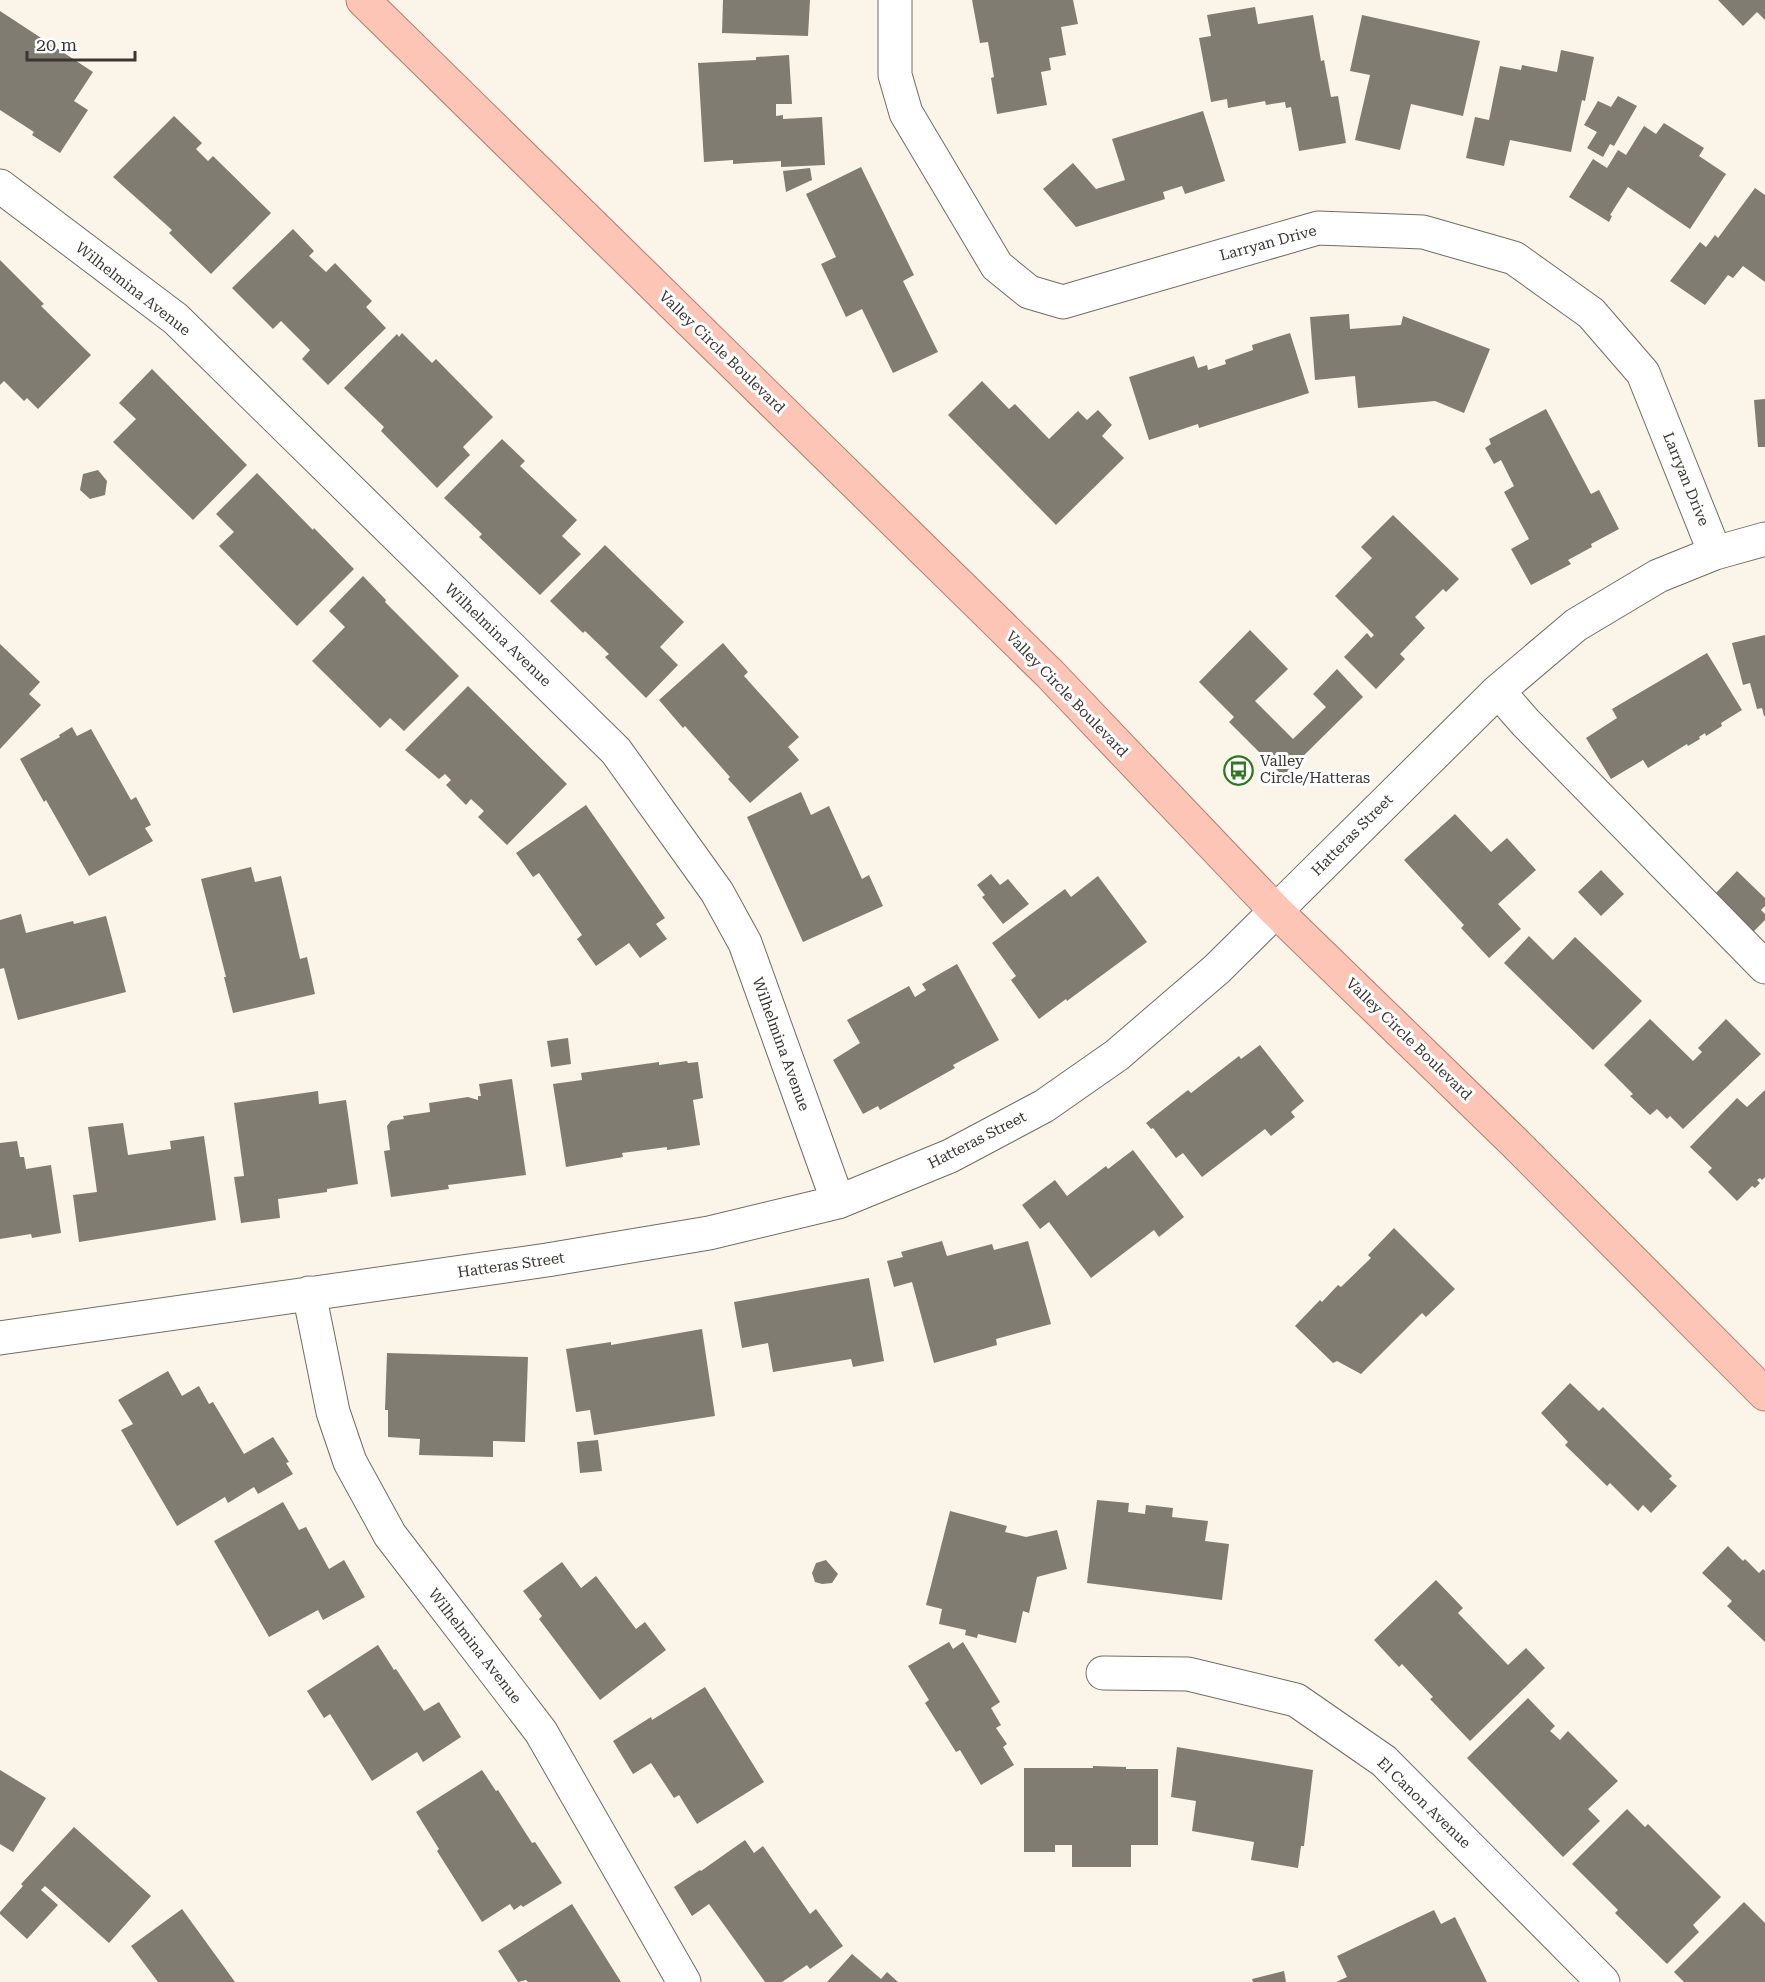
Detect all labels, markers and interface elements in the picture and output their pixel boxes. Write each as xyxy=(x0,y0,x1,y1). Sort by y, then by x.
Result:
scale bar xyxy=(27,24,135,62)
text: 20 m xyxy=(36,34,77,55)
street label: Larryan Drive xyxy=(1218,221,1318,265)
street label: Wilhelmina Avenue xyxy=(72,239,194,339)
street label: Valley Circle Boulevard xyxy=(655,287,789,417)
street label: Larryan Drive xyxy=(1659,429,1713,529)
street label: Wilhelmina Avenue xyxy=(441,580,555,690)
street label: Valley Circle Boulevard xyxy=(1002,627,1132,761)
place label: Valley Circle/Hatteras xyxy=(1260,752,1370,787)
bus stop icon: Valley Circle/Hatteras xyxy=(1223,754,1255,786)
street label: Hatteras Street xyxy=(1308,790,1397,879)
street label: Valley Circle Boulevard xyxy=(1342,974,1476,1104)
street label: Wilhelmina Avenue xyxy=(748,975,814,1113)
street label: Hatteras Street xyxy=(925,1107,1029,1172)
street label: Hatteras Street xyxy=(456,1249,566,1281)
street label: Wilhelmina Avenue xyxy=(425,1585,525,1707)
street label: El Canon Avenue xyxy=(1373,1754,1475,1852)

